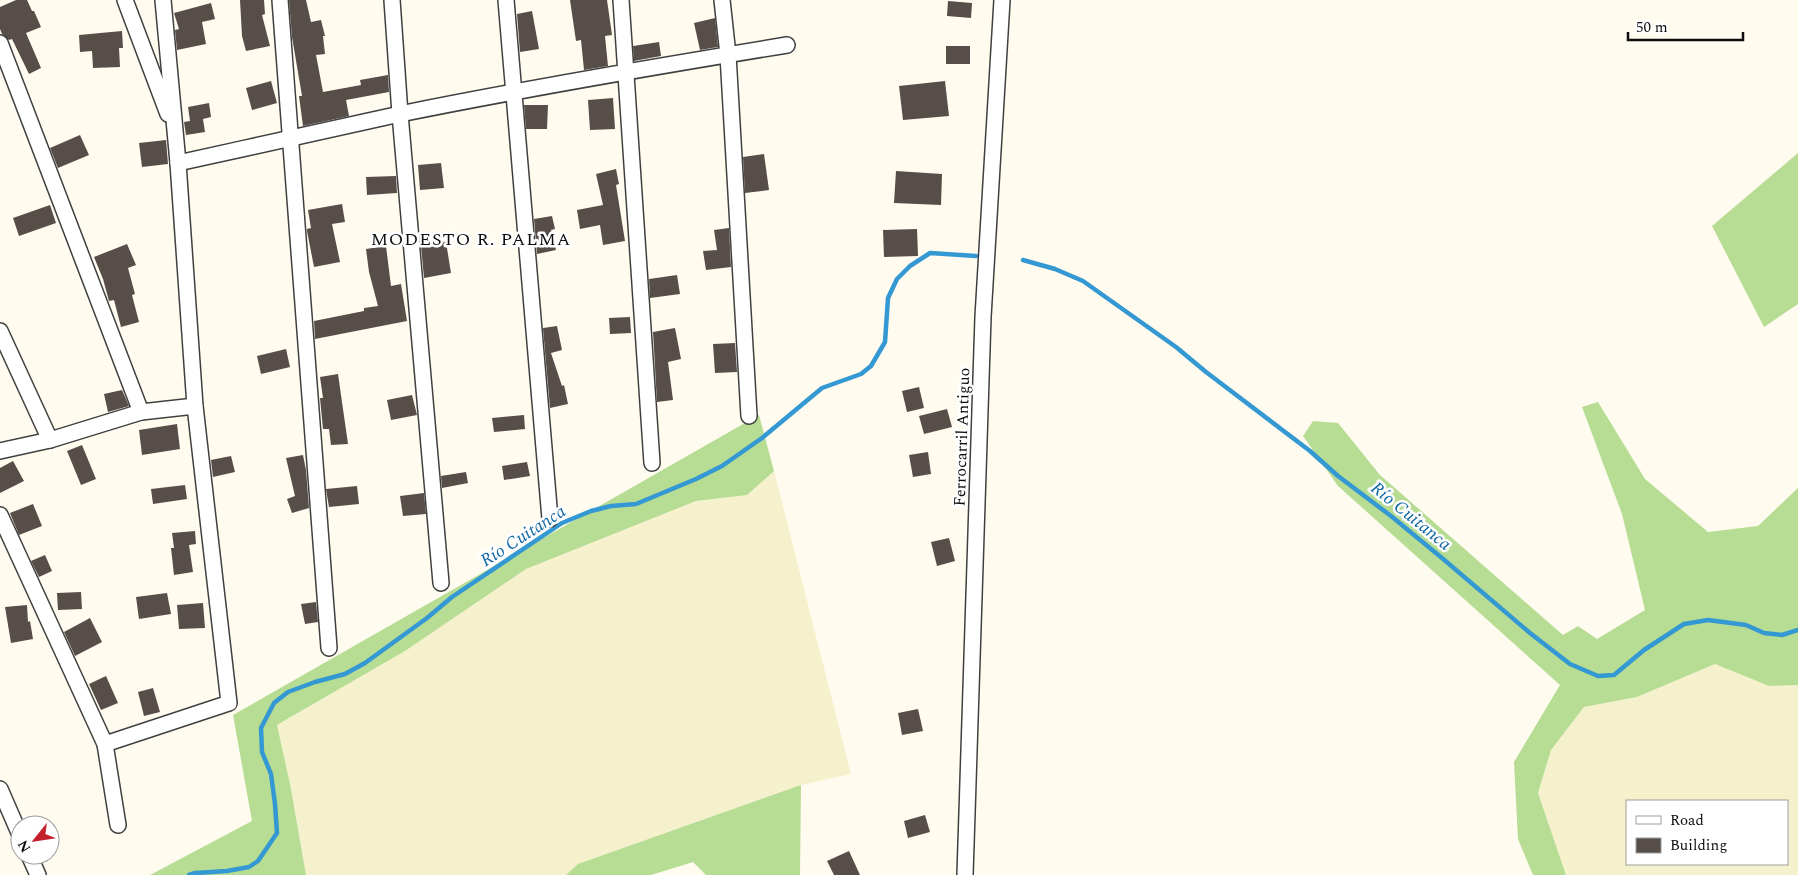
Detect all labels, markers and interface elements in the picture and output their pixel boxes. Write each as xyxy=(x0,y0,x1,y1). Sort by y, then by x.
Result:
scale bar xyxy=(1628,10,1743,42)
text: 50 m xyxy=(1636,16,1668,39)
district label: MODESTO R. PALMA xyxy=(371,226,571,253)
street label: Ferrocarril Antiguo xyxy=(948,367,976,507)
water label: Río Cuitanca xyxy=(1365,475,1457,557)
water label: Río Cuitanca xyxy=(475,498,571,574)
legend xyxy=(1626,800,1788,865)
text: Road xyxy=(1670,809,1704,832)
north arrow xyxy=(10,815,60,865)
text: Building xyxy=(1670,834,1727,857)
text: N xyxy=(12,836,36,856)

